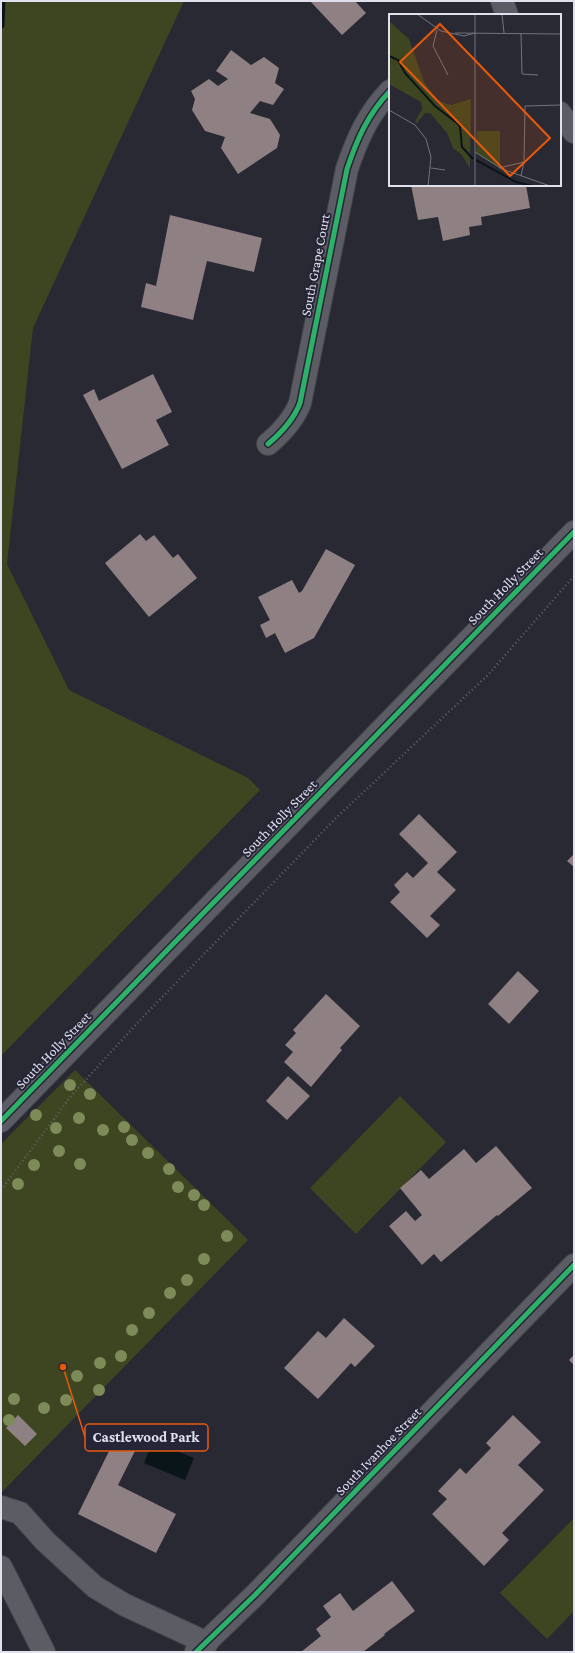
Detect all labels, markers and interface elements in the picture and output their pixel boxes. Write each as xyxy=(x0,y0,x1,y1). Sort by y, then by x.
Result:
inset map xyxy=(389,14,561,186)
street label: South Grape Court xyxy=(297,212,333,318)
street label: South Holly Street xyxy=(464,544,546,628)
street label: South Holly Street xyxy=(238,776,320,860)
street label: South Holly Street xyxy=(12,1008,94,1092)
street label: South Ivanhoe Street xyxy=(332,1403,424,1498)
callout: Castlewood Park xyxy=(85,1424,208,1451)
text: Castlewood Park xyxy=(93,1429,200,1445)

